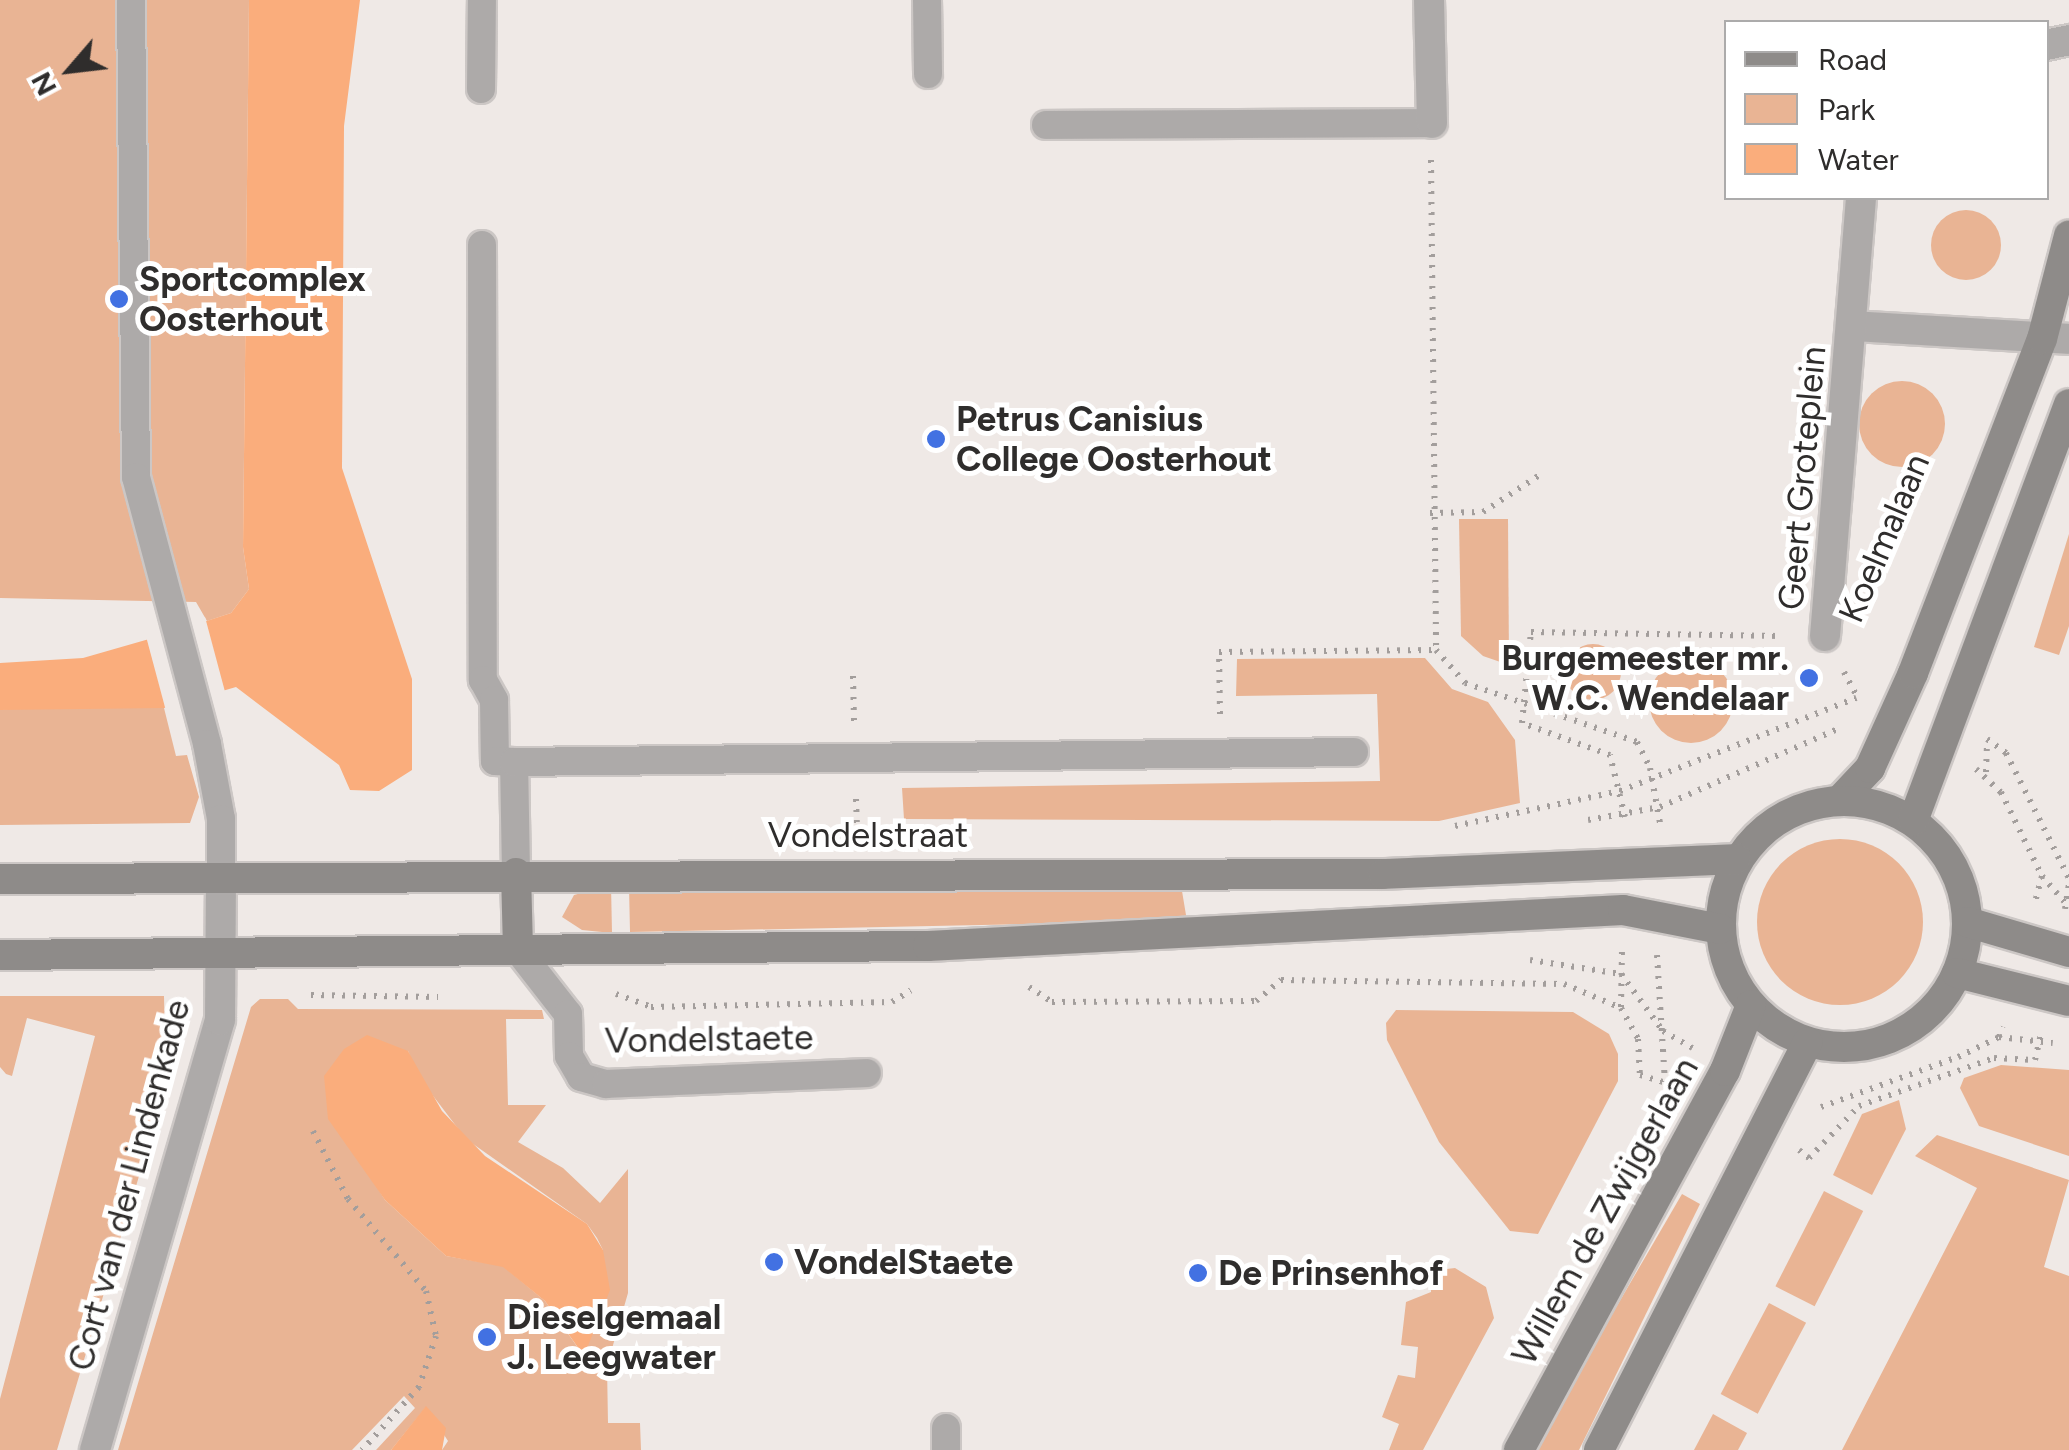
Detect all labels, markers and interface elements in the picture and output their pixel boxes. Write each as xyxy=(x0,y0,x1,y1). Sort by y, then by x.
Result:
north arrow xyxy=(20,20,120,120)
legend xyxy=(1724,20,2049,200)
text: Road xyxy=(1818,41,1887,78)
text: N xyxy=(23,67,64,102)
text: Park xyxy=(1818,91,1875,128)
text: Water xyxy=(1818,141,1899,178)
place label: Sportcomplex Oosterhout xyxy=(139,258,366,340)
marker: Sportcomplex Oosterhout xyxy=(108,288,130,310)
street label: Geert Groteplein xyxy=(1770,344,1834,612)
place label: Petrus Canisius College Oosterhout xyxy=(956,398,1272,480)
marker: Petrus Canisius College Oosterhout xyxy=(925,428,947,450)
street label: Koelmalaan xyxy=(1830,448,1938,628)
place label: Burgemeester mr. W.C. Wendelaar xyxy=(1501,637,1789,719)
marker: Burgemeester mr. W.C. Wendelaar xyxy=(1798,667,1820,689)
street label: Vondelstraat xyxy=(768,814,968,856)
street label: Cort van der Lindenkade xyxy=(59,995,199,1375)
street label: Vondelstaete xyxy=(604,1016,814,1062)
street label: Willem de Zwijgerlaan xyxy=(1503,1050,1707,1372)
place label: VondelStaete xyxy=(794,1241,1013,1283)
marker: VondelStaete xyxy=(763,1251,785,1273)
place label: De Prinsenhof xyxy=(1218,1252,1443,1294)
marker: De Prinsenhof xyxy=(1187,1262,1209,1284)
place label: Dieselgemaal J. Leegwater xyxy=(507,1296,721,1378)
marker: Dieselgemaal J. Leegwater xyxy=(476,1326,498,1348)

